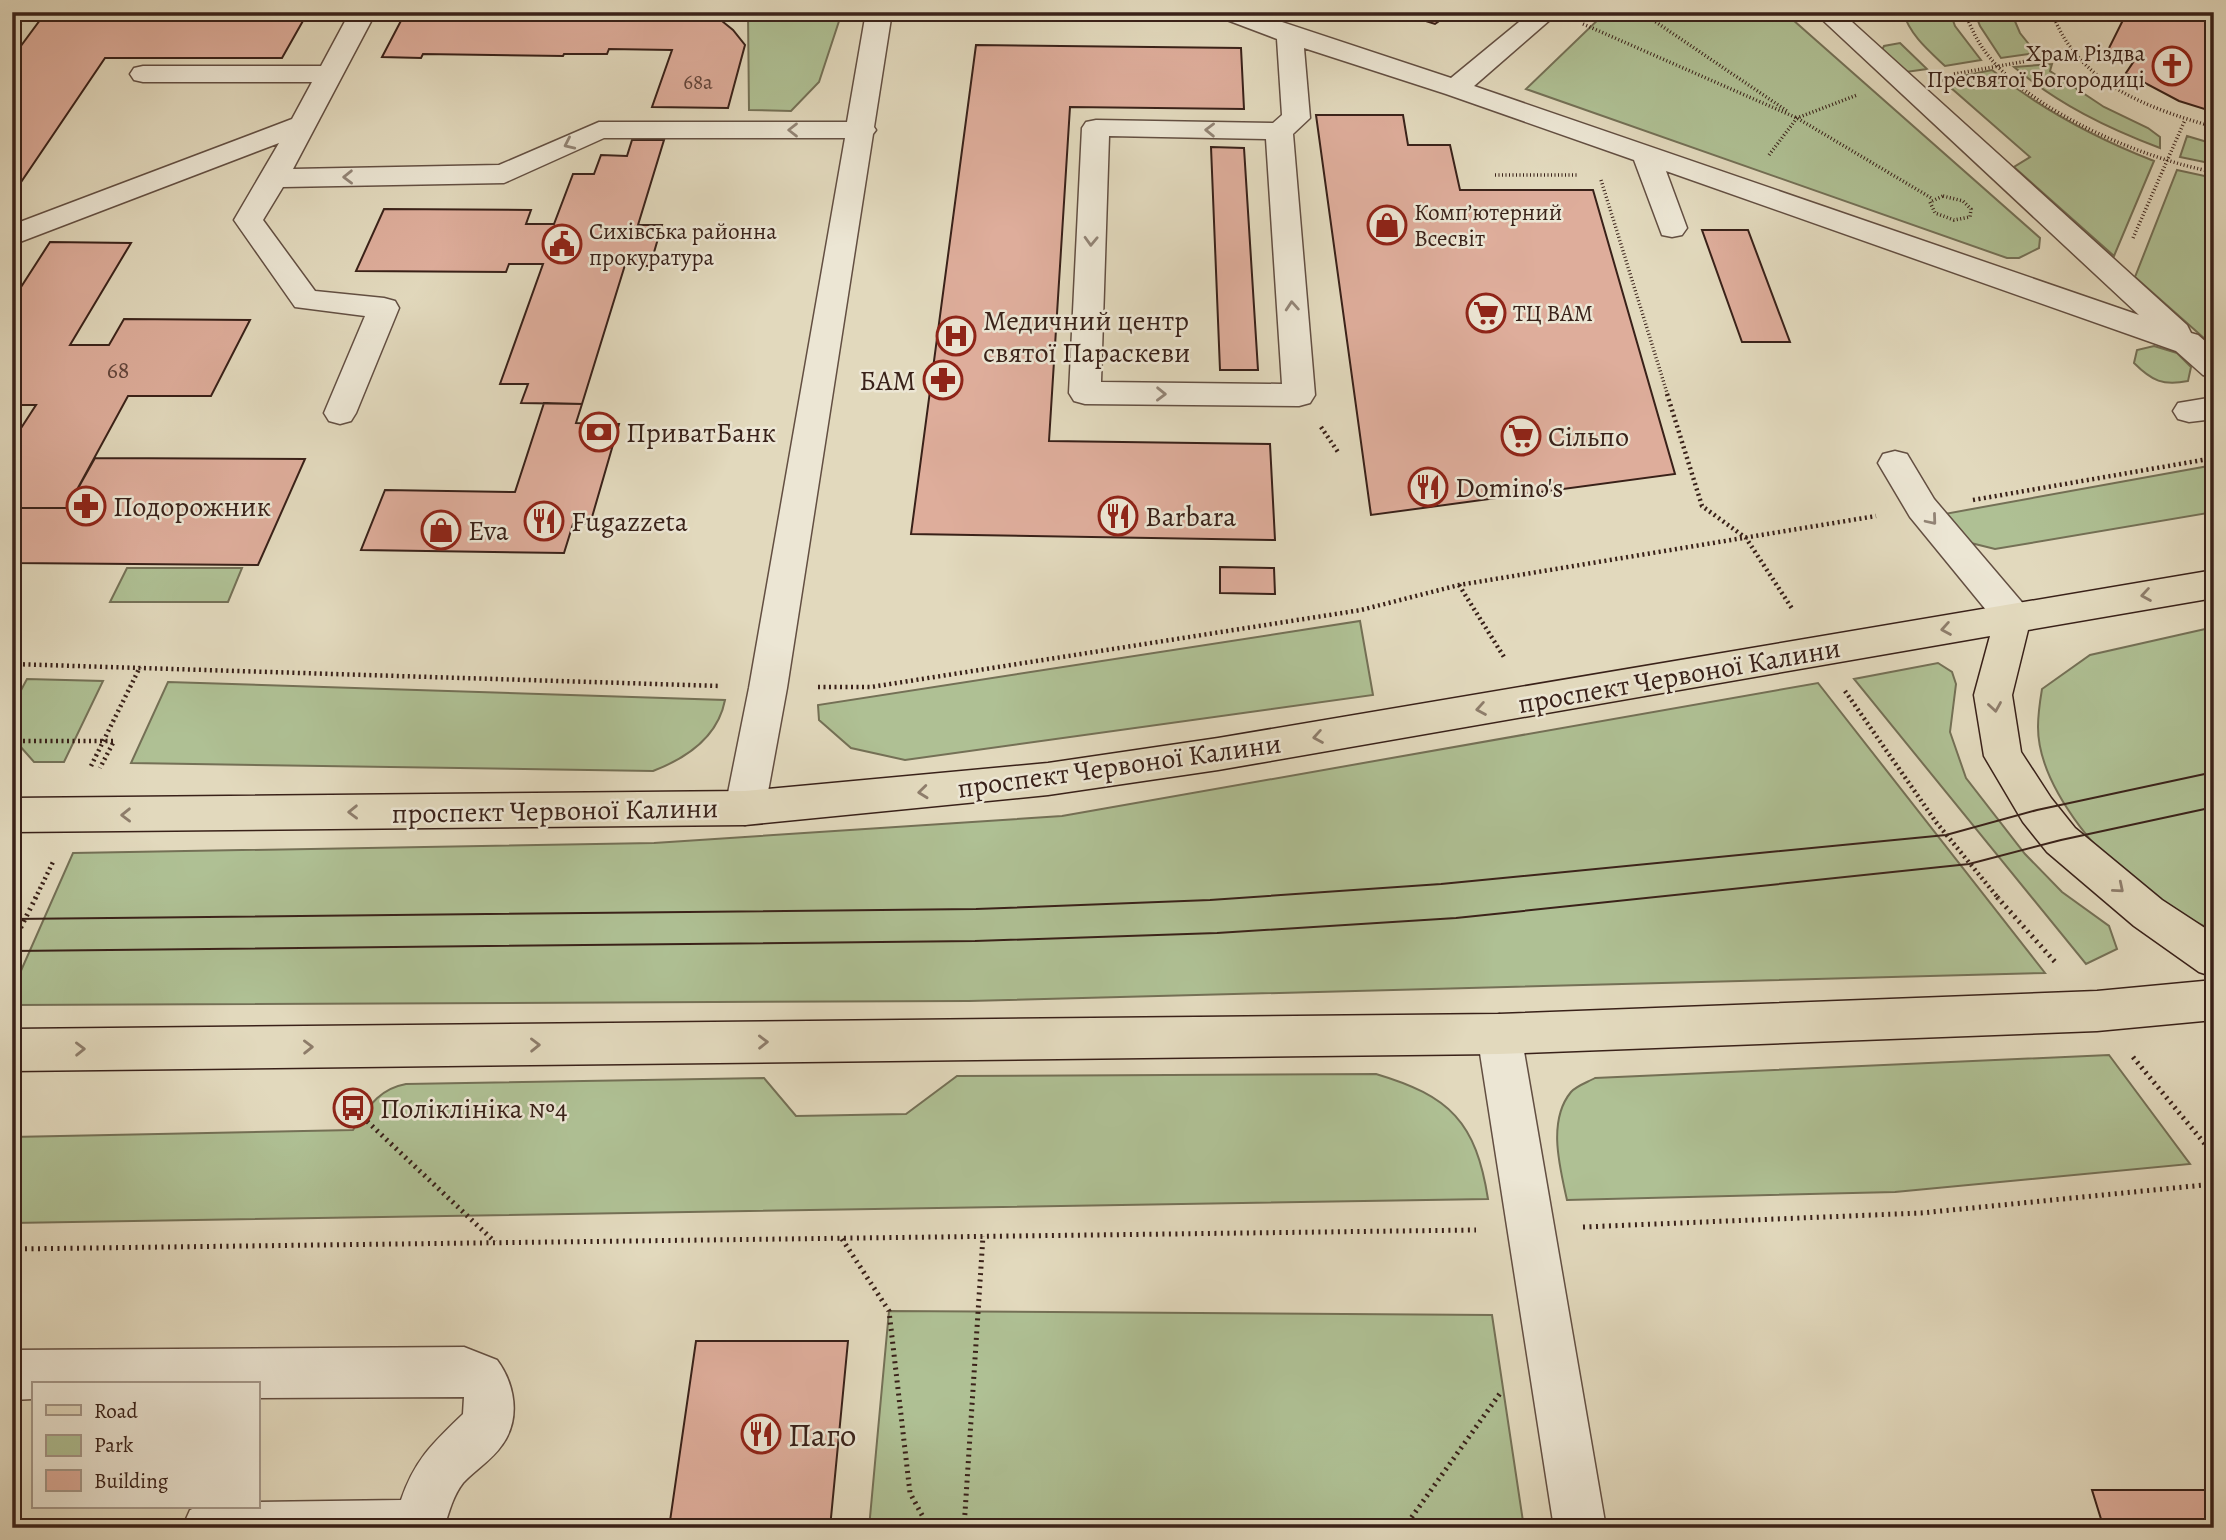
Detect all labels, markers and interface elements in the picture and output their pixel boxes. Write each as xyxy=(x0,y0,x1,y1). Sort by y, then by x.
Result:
place label: Храм Різдва Пресвятої Богородиці xyxy=(1927,38,2145,95)
church icon: Храм Різдва Пресвятої Богородиці xyxy=(2151,45,2193,87)
house number: 68а xyxy=(683,68,713,96)
one-way arrow xyxy=(788,122,798,138)
one-way arrow xyxy=(1205,122,1215,138)
one-way arrow xyxy=(564,136,576,150)
one-way arrow xyxy=(342,169,353,185)
place label: Компʼютерний Всесвіт xyxy=(1414,197,1562,254)
shop icon: Компʼютерний Всесвіт xyxy=(1366,204,1408,246)
place label: Сихівська районна прокуратура xyxy=(589,216,777,273)
public building icon: Сихівська районна прокуратура xyxy=(541,223,583,265)
one-way arrow xyxy=(1084,236,1099,247)
supermarket icon: ТЦ ВАМ xyxy=(1465,292,1507,334)
place label: ТЦ ВАМ xyxy=(1513,298,1593,329)
one-way arrow xyxy=(1285,300,1300,311)
place label: Медичний центр святої Параскеви xyxy=(983,302,1190,372)
hospital icon: Медичний центр святої Параскеви xyxy=(935,315,977,357)
house number: 68 xyxy=(107,354,129,386)
pharmacy icon: БАМ xyxy=(922,359,964,401)
place label: БАМ xyxy=(859,362,916,400)
one-way arrow xyxy=(1157,386,1167,402)
bank icon: ПриватБанк xyxy=(578,411,620,453)
place label: ПриватБанк xyxy=(626,414,776,452)
supermarket icon: Сільпо xyxy=(1500,415,1542,457)
place label: Сільпо xyxy=(1548,418,1629,456)
restaurant icon: Domino's xyxy=(1407,466,1449,508)
place label: Domino's xyxy=(1455,469,1564,507)
pharmacy icon: Подорожник xyxy=(65,485,107,527)
place label: Подорожник xyxy=(113,488,271,526)
restaurant icon: Barbara xyxy=(1097,495,1139,537)
place label: Barbara xyxy=(1145,498,1236,536)
restaurant icon: Fugazzeta xyxy=(523,500,565,542)
place label: Fugazzeta xyxy=(571,503,688,541)
shop icon: Eva xyxy=(420,509,462,551)
one-way arrow xyxy=(1924,511,1936,524)
place label: Eva xyxy=(468,512,509,550)
one-way arrow xyxy=(2140,587,2152,602)
one-way arrow xyxy=(1940,620,1952,635)
street label: проспект Червоної Калини xyxy=(1515,629,1843,723)
one-way arrow xyxy=(1475,701,1486,716)
one-way arrow xyxy=(1987,701,2002,713)
street label: проспект Червоної Калини xyxy=(955,724,1284,808)
one-way arrow xyxy=(1312,729,1324,744)
one-way arrow xyxy=(917,784,928,799)
street label: проспект Червоної Калини xyxy=(391,789,719,833)
one-way arrow xyxy=(347,805,358,820)
one-way arrow xyxy=(120,807,130,823)
one-way arrow xyxy=(2111,880,2124,892)
one-way arrow xyxy=(758,1035,769,1050)
one-way arrow xyxy=(531,1037,541,1053)
one-way arrow xyxy=(303,1039,314,1055)
one-way arrow xyxy=(76,1041,86,1057)
bus stop icon: Поліклініка №4 xyxy=(332,1087,374,1129)
place label: Поліклініка №4 xyxy=(380,1090,568,1128)
legend xyxy=(32,1382,259,1508)
text: Road xyxy=(94,1397,138,1425)
place label: Паго xyxy=(788,1412,856,1457)
restaurant icon: Паго xyxy=(740,1413,782,1455)
text: Park xyxy=(94,1431,134,1459)
text: Building xyxy=(94,1467,169,1495)

